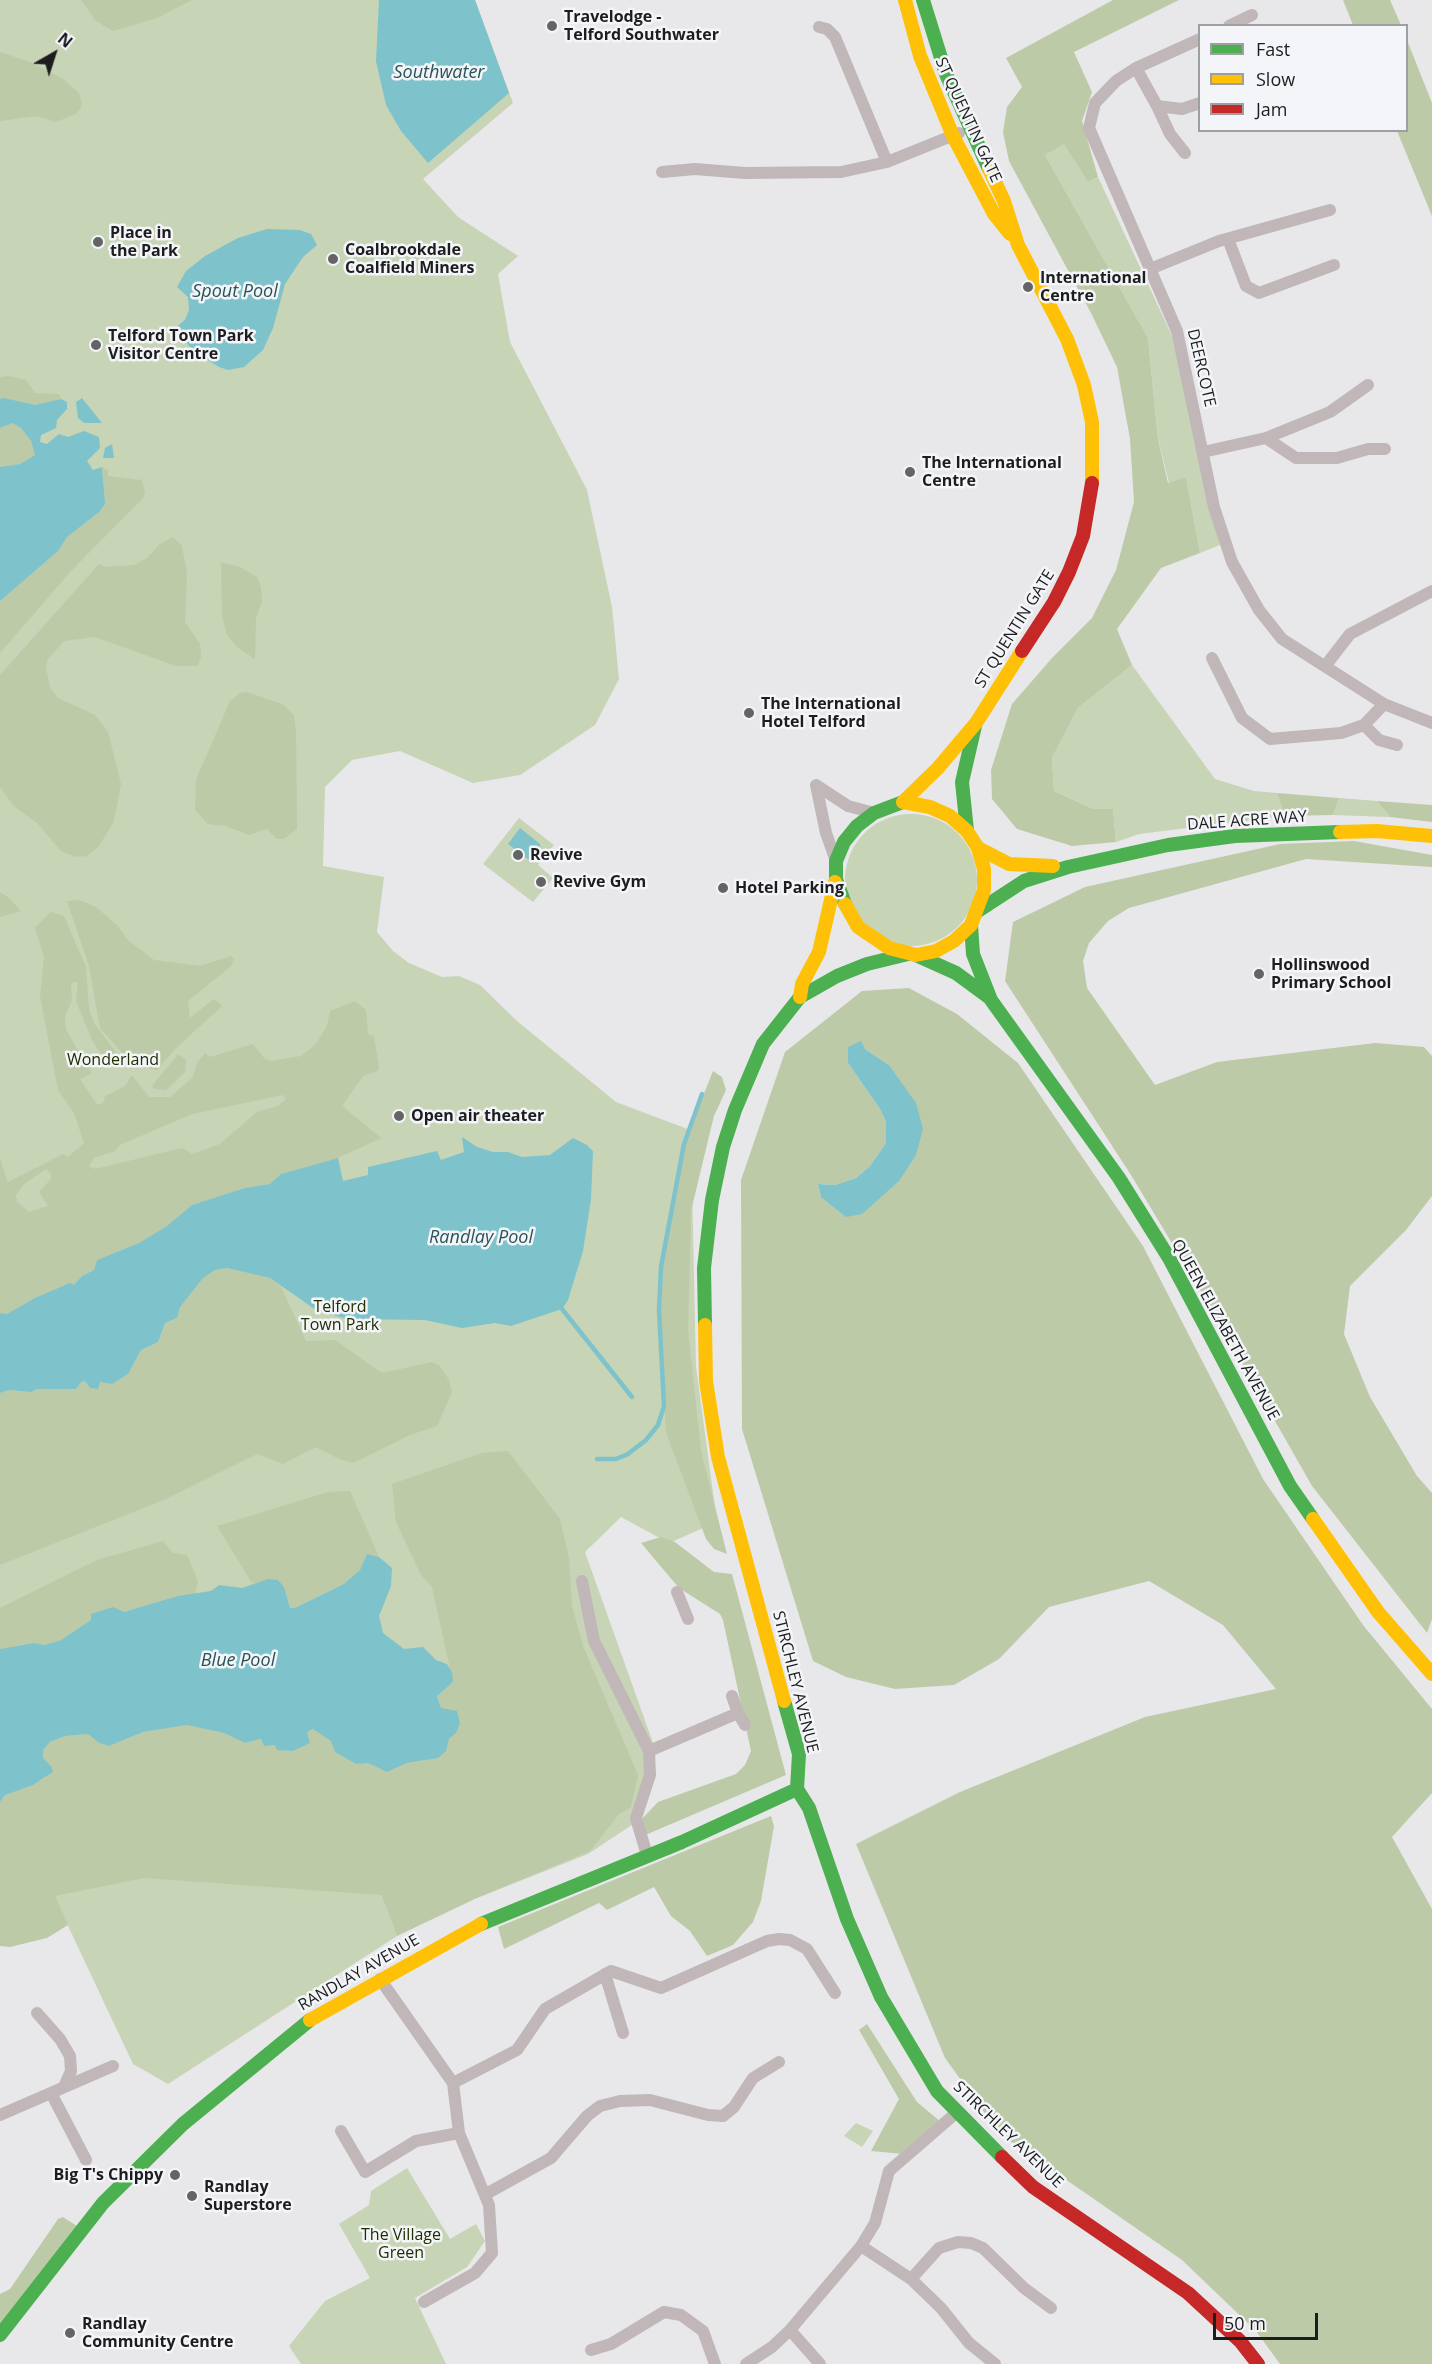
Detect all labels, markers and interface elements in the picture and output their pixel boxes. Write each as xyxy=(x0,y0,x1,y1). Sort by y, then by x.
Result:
place label: Travelodge - Telford Southwater xyxy=(564,7,719,45)
marker: Travelodge - Telford Southwater xyxy=(545,19,559,33)
north arrow xyxy=(24,24,84,84)
legend xyxy=(1198,24,1408,132)
text: N xyxy=(53,27,77,53)
text: Fast xyxy=(1256,37,1290,61)
street label: ST QUENTIN GATE xyxy=(931,54,1005,186)
water label: Southwater xyxy=(394,62,484,84)
text: Slow xyxy=(1256,67,1295,91)
text: Jam xyxy=(1256,97,1288,121)
place label: Place in the Park xyxy=(110,223,178,261)
marker: Place in the Park xyxy=(91,235,105,249)
place label: Coalbrookdale Coalfield Miners xyxy=(345,240,474,278)
marker: Coalbrookdale Coalfield Miners xyxy=(326,252,340,266)
place label: International Centre xyxy=(1040,268,1146,306)
marker: International Centre xyxy=(1021,280,1035,294)
water label: Spout Pool xyxy=(192,281,278,303)
place label: Telford Town Park Visitor Centre xyxy=(108,326,254,364)
street label: DEERCOTE xyxy=(1183,327,1219,409)
marker: Telford Town Park Visitor Centre xyxy=(89,338,103,352)
place label: The International Centre xyxy=(922,453,1062,491)
marker: The International Centre xyxy=(903,465,917,479)
street label: ST QUENTIN GATE xyxy=(971,566,1059,692)
place label: The International Hotel Telford xyxy=(761,694,901,732)
marker: The International Hotel Telford xyxy=(742,706,756,720)
street label: DALE ACRE WAY xyxy=(1186,807,1308,835)
place label: Revive xyxy=(530,845,583,865)
marker: Revive xyxy=(511,848,525,862)
place label: Revive Gym xyxy=(553,872,646,892)
marker: Revive Gym xyxy=(534,875,548,889)
place label: Hotel Parking xyxy=(735,878,844,898)
marker: Hotel Parking xyxy=(716,881,730,895)
place label: Hollinswood Primary School xyxy=(1271,955,1391,993)
marker: Hollinswood Primary School xyxy=(1252,967,1266,981)
park label: Wonderland xyxy=(67,1050,159,1070)
place label: Open air theater xyxy=(411,1106,544,1126)
marker: Open air theater xyxy=(392,1109,406,1123)
water label: Randlay Pool xyxy=(429,1227,533,1249)
street label: QUEEN ELIZABETH AVENUE xyxy=(1167,1236,1283,1424)
park label: Telford Town Park xyxy=(301,1297,379,1335)
street label: STIRCHLEY AVENUE xyxy=(768,1609,822,1755)
water label: Blue Pool xyxy=(201,1650,275,1672)
street label: RANDLAY AVENUE xyxy=(295,1931,423,2015)
street label: STIRCHLEY AVENUE xyxy=(949,2078,1067,2192)
place label: Big T's Chippy xyxy=(54,2165,163,2185)
marker: Big T's Chippy xyxy=(168,2168,182,2182)
place label: Randlay Superstore xyxy=(204,2177,292,2215)
marker: Randlay Superstore xyxy=(185,2189,199,2203)
park label: The Village Green xyxy=(361,2225,441,2263)
scale bar xyxy=(1216,2301,1321,2339)
text: 50 m xyxy=(1224,2311,1266,2335)
place label: Randlay Community Centre xyxy=(82,2314,233,2352)
marker: Randlay Community Centre xyxy=(63,2326,77,2340)

